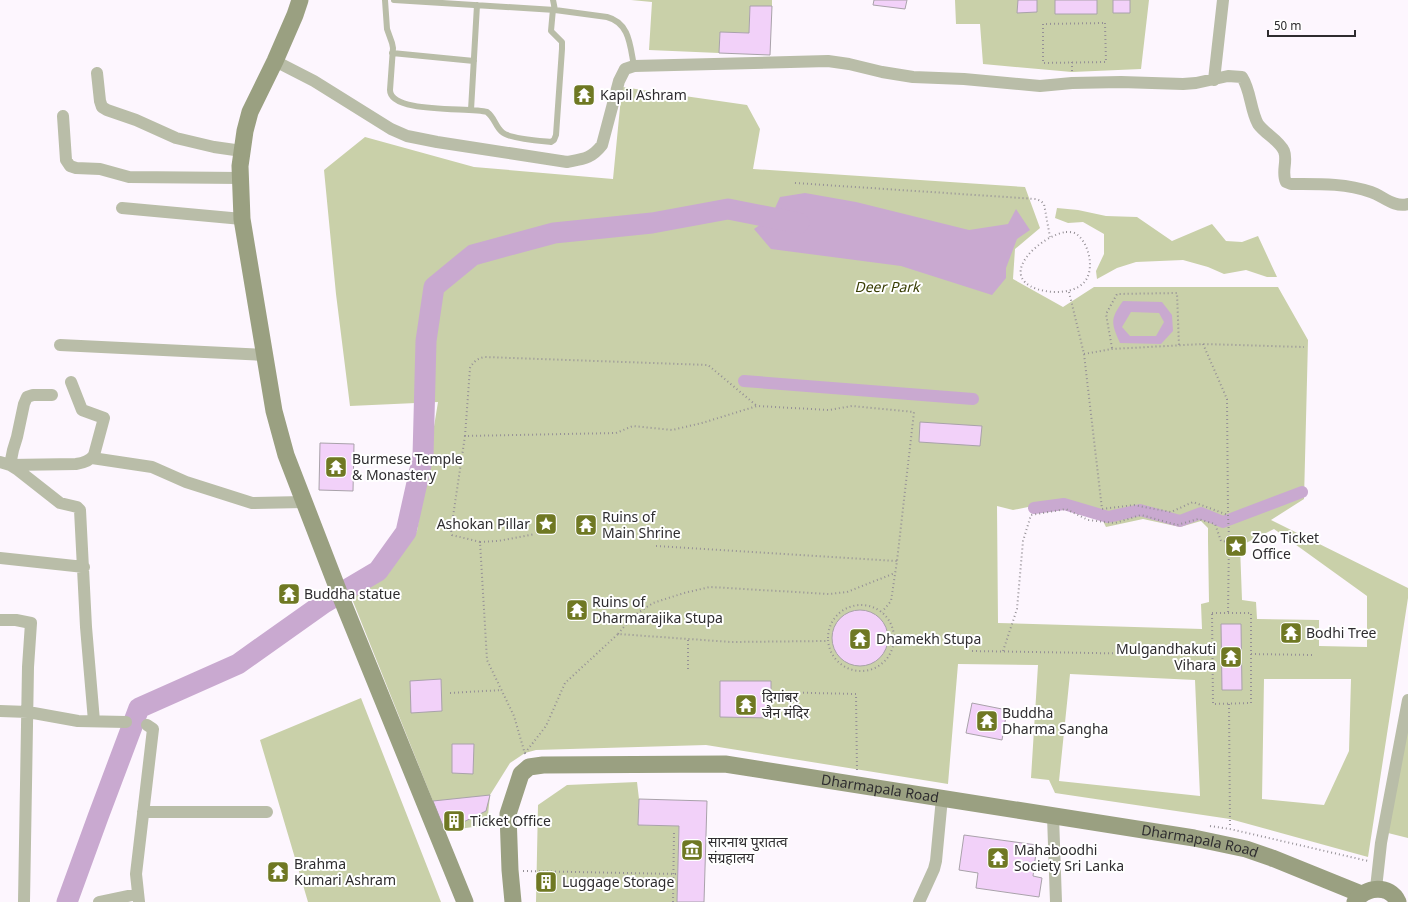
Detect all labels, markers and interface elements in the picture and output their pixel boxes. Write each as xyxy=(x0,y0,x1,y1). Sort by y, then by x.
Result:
scale bar xyxy=(1268,12,1355,38)
text: 50 m xyxy=(1274,19,1302,35)
temple icon: Kapil Ashram xyxy=(571,82,597,108)
place label: Kapil Ashram xyxy=(600,87,687,106)
park label: Deer Park xyxy=(854,279,922,298)
place label: Burmese Temple & Monastery xyxy=(352,451,463,486)
temple icon: Burmese Temple & Monastery xyxy=(323,454,349,480)
place label: Ruins of Main Shrine xyxy=(602,509,681,544)
place icon: Ashokan Pillar xyxy=(533,511,559,537)
temple icon: Ruins of Main Shrine xyxy=(573,512,599,538)
place label: Ashokan Pillar xyxy=(437,516,530,535)
place label: Zoo Ticket Office xyxy=(1252,530,1319,565)
place icon: Zoo Ticket Office xyxy=(1223,533,1249,559)
temple icon: Buddha statue xyxy=(276,581,302,607)
place label: Buddha statue xyxy=(304,586,400,605)
place label: Ruins of Dharmarajika Stupa xyxy=(592,594,723,629)
temple icon: Ruins of Dharmarajika Stupa xyxy=(564,597,590,623)
temple icon: Bodhi Tree xyxy=(1278,620,1304,646)
place label: Bodhi Tree xyxy=(1306,625,1377,644)
temple icon: Dhamekh Stupa xyxy=(847,626,873,652)
place label: Dhamekh Stupa xyxy=(876,631,981,650)
place label: Mulgandhakuti Vihara xyxy=(1116,641,1216,676)
temple icon: Mulgandhakuti Vihara xyxy=(1218,644,1244,670)
place label: दिगांबर जैन मंदिर xyxy=(762,689,809,724)
temple icon: दिगांबर जैन मंदिर xyxy=(733,692,759,718)
place label: Buddha Dharma Sangha xyxy=(1002,705,1108,740)
temple icon: Buddha Dharma Sangha xyxy=(974,708,1000,734)
street label: Dharmapala Road xyxy=(820,771,940,809)
building icon: Ticket Office xyxy=(441,808,467,834)
place label: Ticket Office xyxy=(470,813,551,832)
street label: Dharmapala Road xyxy=(1140,822,1260,863)
place label: सारनाथ पुरातत्व संग्रहालय xyxy=(708,834,788,869)
museum icon: सारनाथ पुरातत्व संग्रहालय xyxy=(679,837,705,863)
place label: Mahaboodhi Society Sri Lanka xyxy=(1014,842,1124,877)
temple icon: Mahaboodhi Society Sri Lanka xyxy=(985,845,1011,871)
place label: Brahma Kumari Ashram xyxy=(294,856,396,891)
temple icon: Brahma Kumari Ashram xyxy=(265,859,291,885)
building icon: Luggage Storage xyxy=(533,869,559,895)
place label: Luggage Storage xyxy=(562,874,674,893)

